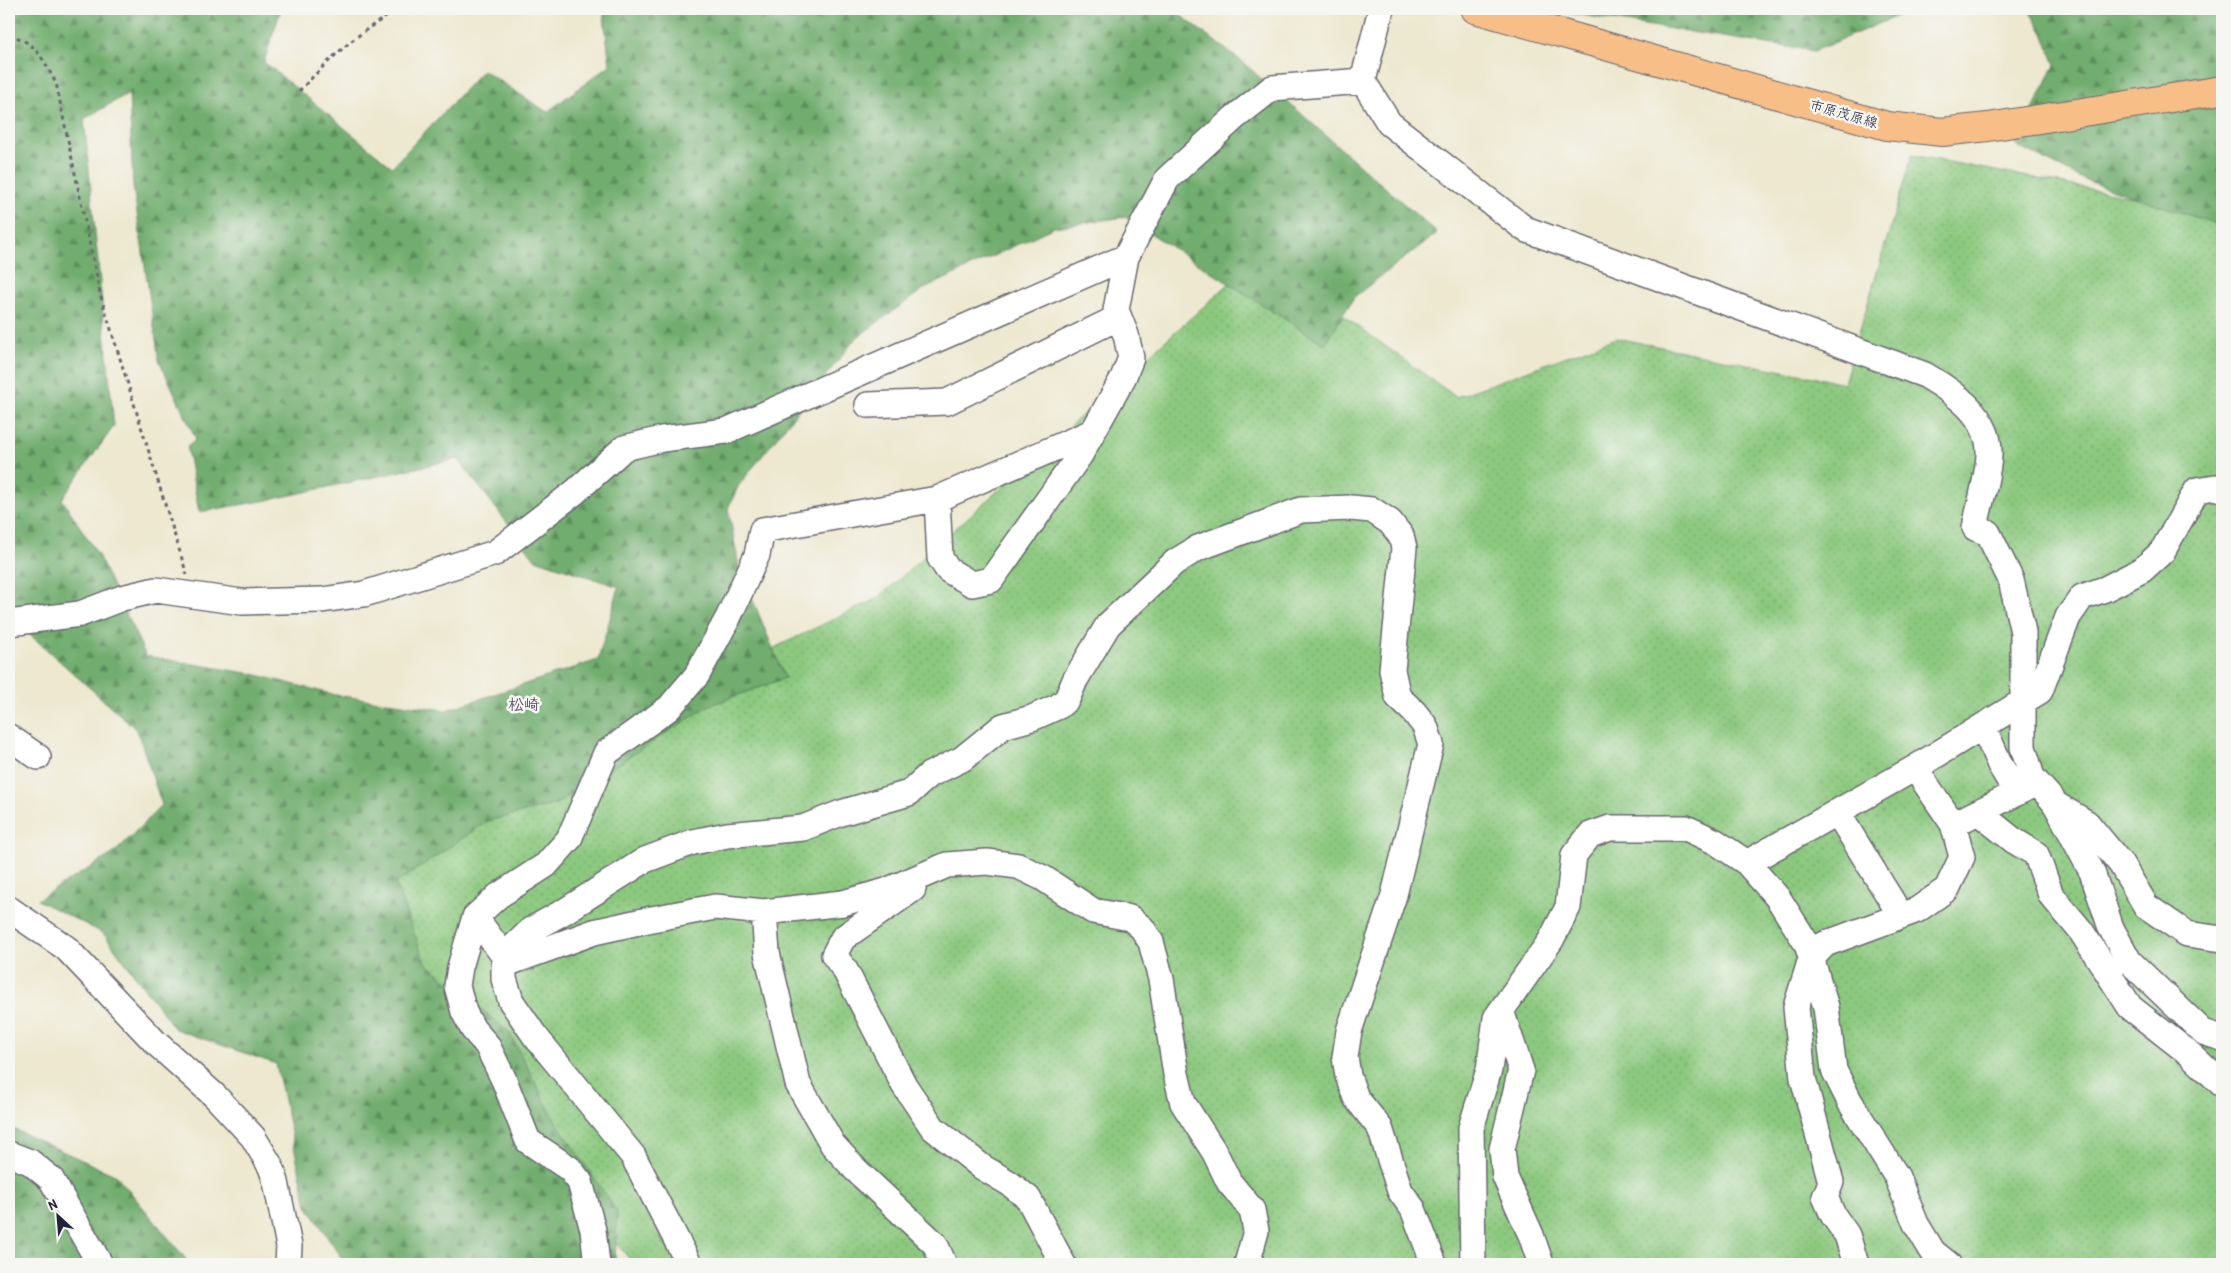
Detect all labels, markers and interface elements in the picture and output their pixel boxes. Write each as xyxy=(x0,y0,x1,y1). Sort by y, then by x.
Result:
street label: 市原茂原線 xyxy=(1808,94,1880,132)
district label: 松崎 xyxy=(508,693,540,715)
north arrow xyxy=(32,1190,82,1240)
text: N xyxy=(45,1193,60,1214)

